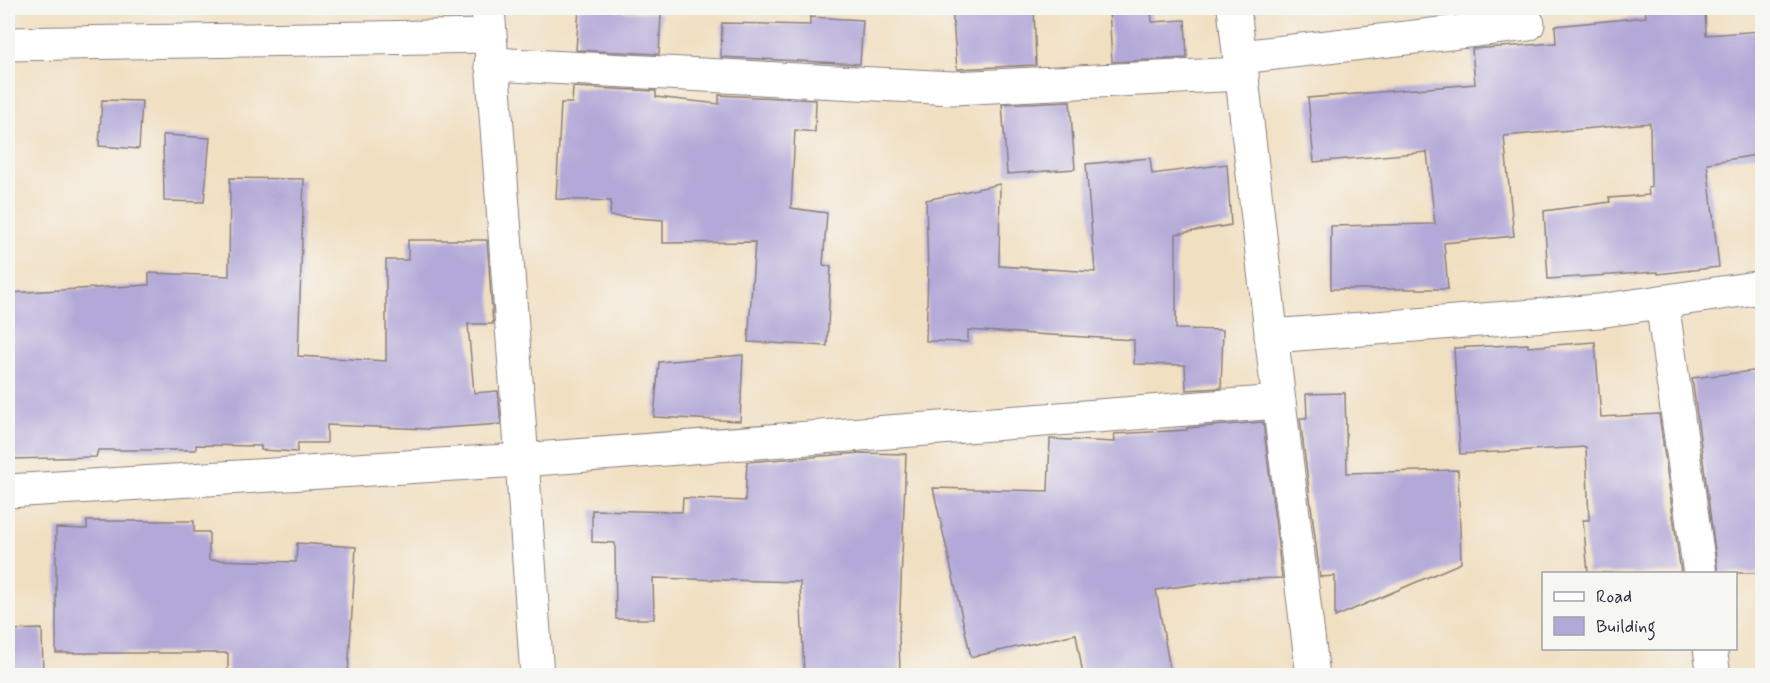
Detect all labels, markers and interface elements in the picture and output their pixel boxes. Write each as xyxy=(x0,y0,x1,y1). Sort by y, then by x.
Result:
legend xyxy=(1542,572,1737,650)
text: Road xyxy=(1596,585,1632,609)
text: Building xyxy=(1596,615,1656,641)

